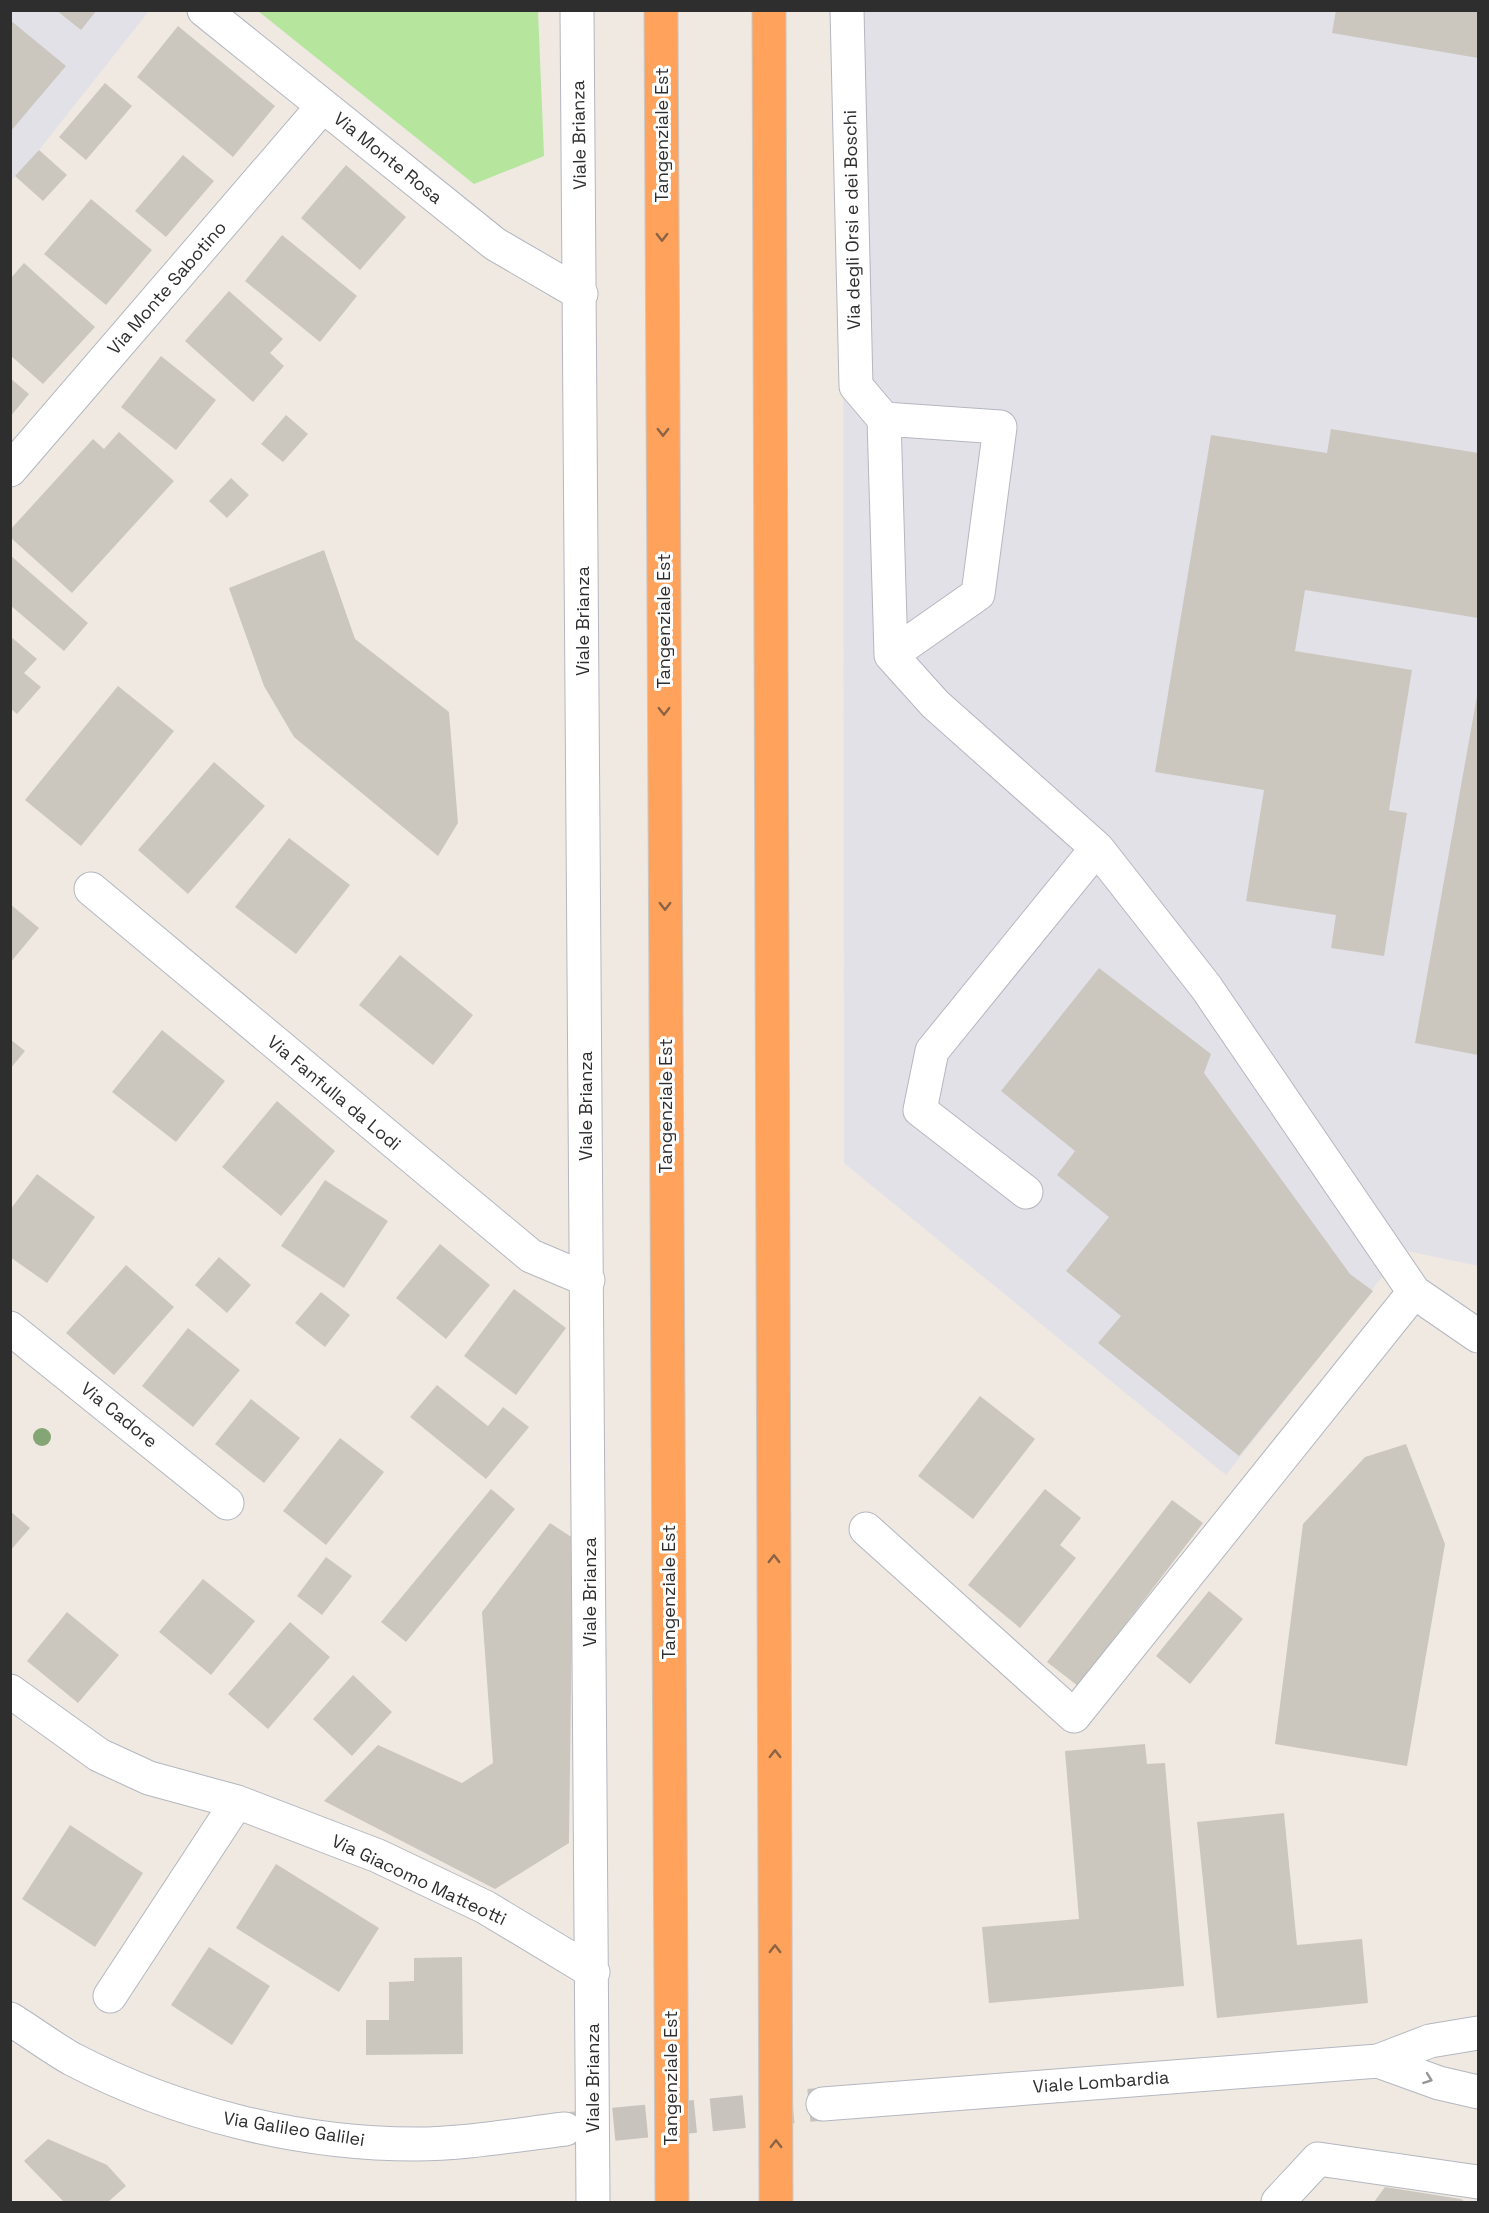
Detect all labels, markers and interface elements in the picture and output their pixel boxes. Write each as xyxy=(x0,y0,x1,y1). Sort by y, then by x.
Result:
street label: Tangenziale Est xyxy=(650,67,673,203)
street label: Viale Brianza xyxy=(566,80,591,190)
street label: Via Monte Rosa xyxy=(329,107,447,209)
street label: Via degli Orsi e dei Boschi xyxy=(838,110,865,330)
street label: Via Monte Sabotino xyxy=(102,216,231,359)
one-way arrow xyxy=(656,232,668,241)
one-way arrow xyxy=(657,427,669,436)
street label: Tangenziale Est xyxy=(652,553,675,689)
street label: Viale Brianza xyxy=(571,566,594,676)
one-way arrow xyxy=(658,706,671,715)
one-way arrow xyxy=(659,901,671,910)
street label: Via Fanfulla da Lodi xyxy=(263,1030,406,1155)
street label: Tangenziale Est xyxy=(654,1038,677,1174)
street label: Viale Brianza xyxy=(574,1051,597,1161)
street label: Via Cadore xyxy=(76,1377,162,1453)
street label: Tangenziale Est xyxy=(657,1524,680,1660)
street label: Viale Brianza xyxy=(578,1537,601,1647)
one-way arrow xyxy=(768,1555,780,1564)
one-way arrow xyxy=(769,1750,781,1759)
street label: Via Giacomo Matteotti xyxy=(328,1829,510,1930)
one-way arrow xyxy=(769,1945,781,1954)
street label: Tangenziale Est xyxy=(659,2010,682,2146)
street label: Viale Brianza xyxy=(581,2023,604,2133)
street label: Viale Lombardia xyxy=(1032,2065,1170,2098)
one-way arrow xyxy=(1422,2071,1433,2084)
street label: Via Galileo Galilei xyxy=(222,2106,366,2151)
one-way arrow xyxy=(770,2140,782,2149)

